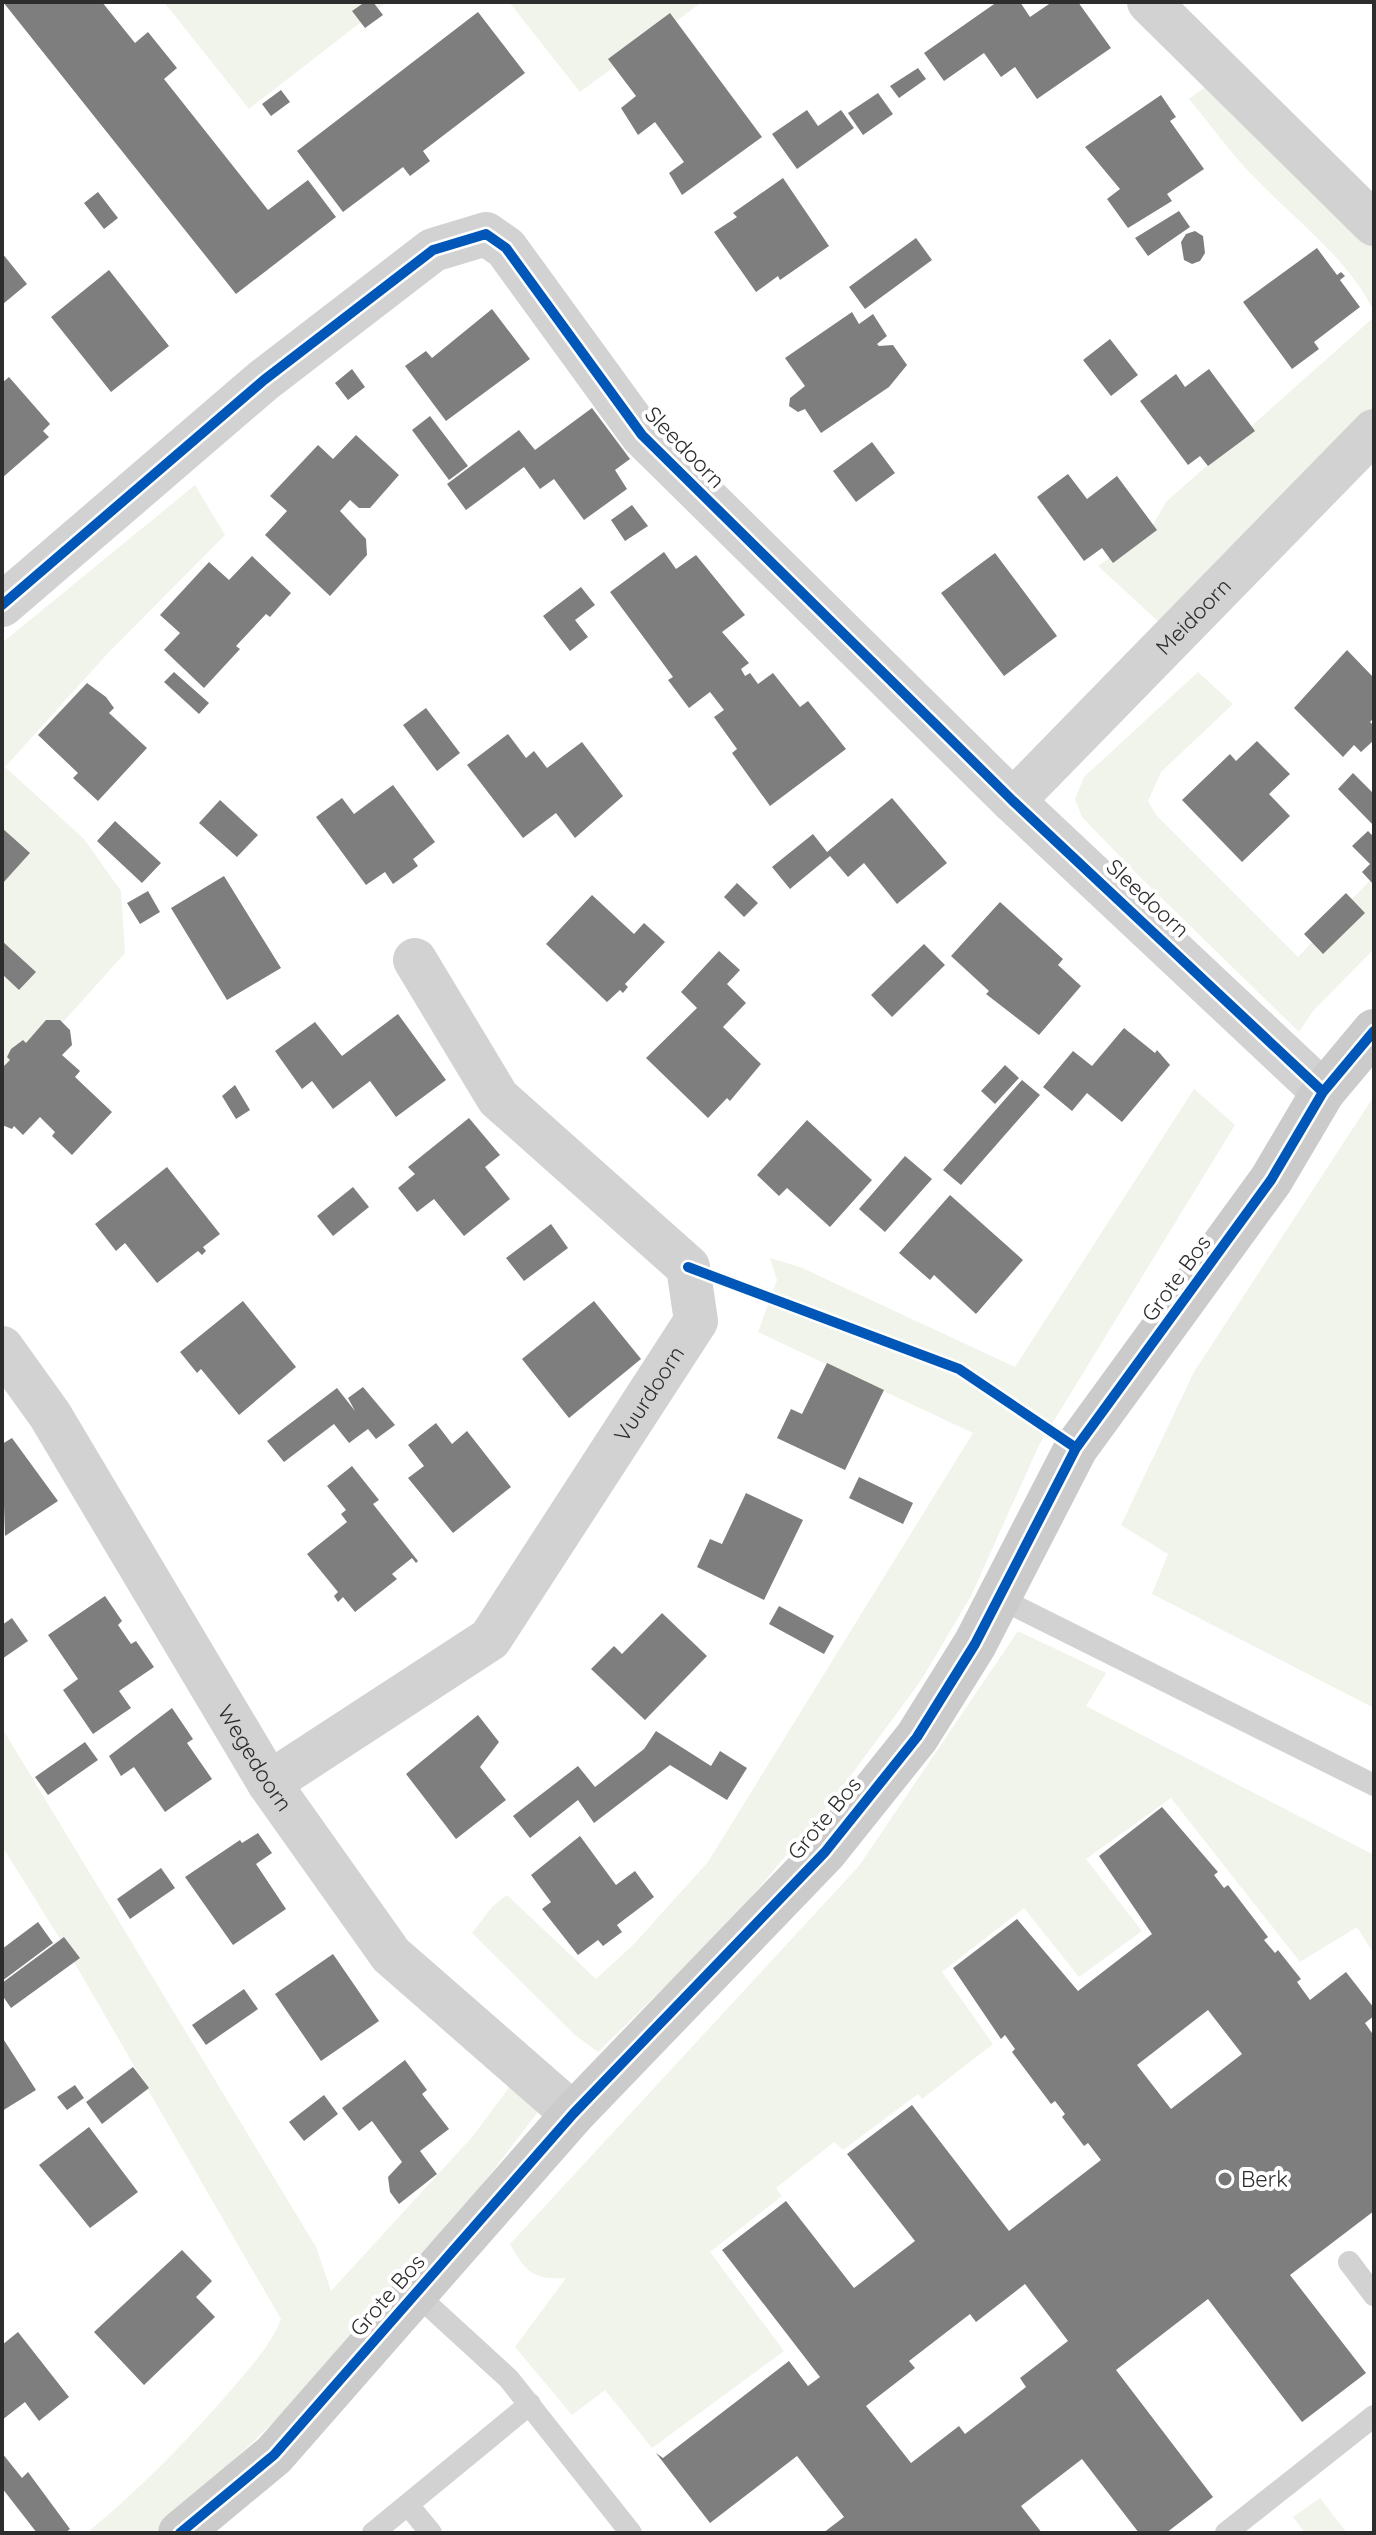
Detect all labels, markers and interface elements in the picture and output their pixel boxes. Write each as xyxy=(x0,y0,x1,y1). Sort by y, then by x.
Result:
street label: Sleedoorn xyxy=(639,400,731,494)
street label: Meidoorn xyxy=(1149,572,1237,661)
street label: Sleedoorn xyxy=(1101,853,1195,943)
street label: Grote Bos xyxy=(1135,1229,1217,1327)
street label: Vuurdoorn xyxy=(608,1341,690,1447)
street label: Wegedoorn xyxy=(212,1700,299,1817)
street label: Grote Bos xyxy=(781,1771,867,1865)
place label: Berk xyxy=(1241,2165,1288,2193)
marker: Berk xyxy=(1216,2170,1234,2188)
street label: Grote Bos xyxy=(344,2248,430,2342)

